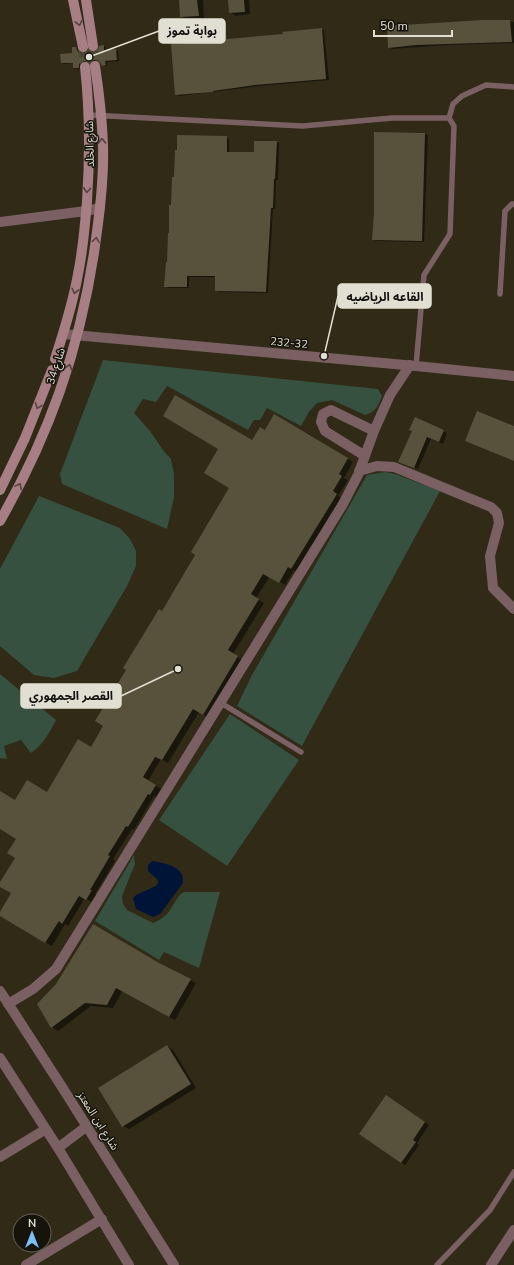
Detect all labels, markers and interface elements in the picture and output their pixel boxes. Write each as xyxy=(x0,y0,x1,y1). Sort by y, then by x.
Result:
scale bar xyxy=(374,12,452,38)
text: 50 m xyxy=(380,18,408,34)
callout: بوابة تموز xyxy=(159,19,225,43)
one-way arrow xyxy=(74,20,82,26)
text: بوابة تموز xyxy=(166,23,217,39)
street label: شارع الخلد xyxy=(82,121,98,167)
one-way arrow xyxy=(98,138,107,144)
one-way arrow xyxy=(83,187,92,193)
one-way arrow xyxy=(91,237,100,243)
callout: القاعه الرياضيه xyxy=(338,284,431,308)
one-way arrow xyxy=(71,288,79,294)
text: القاعه الرياضيه xyxy=(347,289,423,305)
street label: 232-32 xyxy=(270,334,308,352)
street label: شارع 34 xyxy=(43,346,69,386)
one-way arrow xyxy=(64,363,72,370)
one-way arrow xyxy=(35,403,43,410)
one-way arrow xyxy=(14,483,21,490)
callout: القصر الجمهوري xyxy=(21,684,121,708)
text: القصر الجمهوري xyxy=(29,688,113,706)
street label: شارع ابن المعتز xyxy=(73,1088,122,1154)
north arrow xyxy=(12,1213,52,1253)
text: N xyxy=(28,1216,36,1231)

